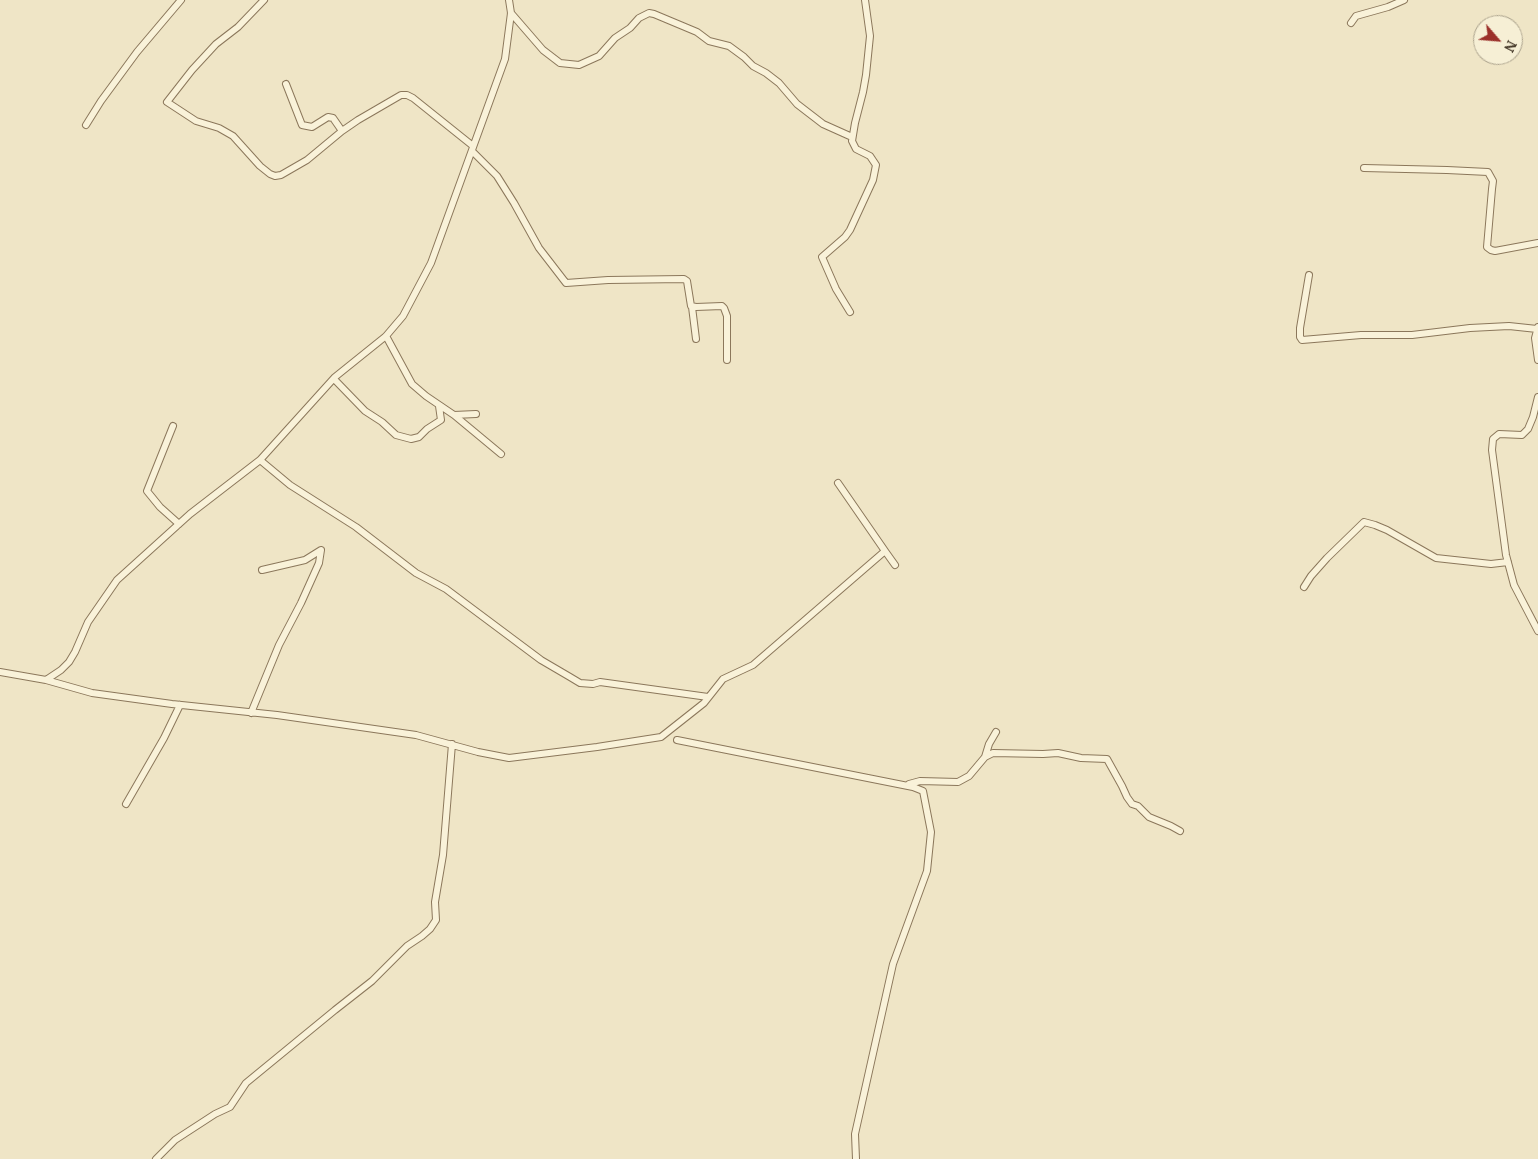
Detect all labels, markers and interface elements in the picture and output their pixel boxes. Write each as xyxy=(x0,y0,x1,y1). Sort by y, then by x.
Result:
north arrow xyxy=(1473,15,1523,65)
text: N xyxy=(1500,38,1522,56)

